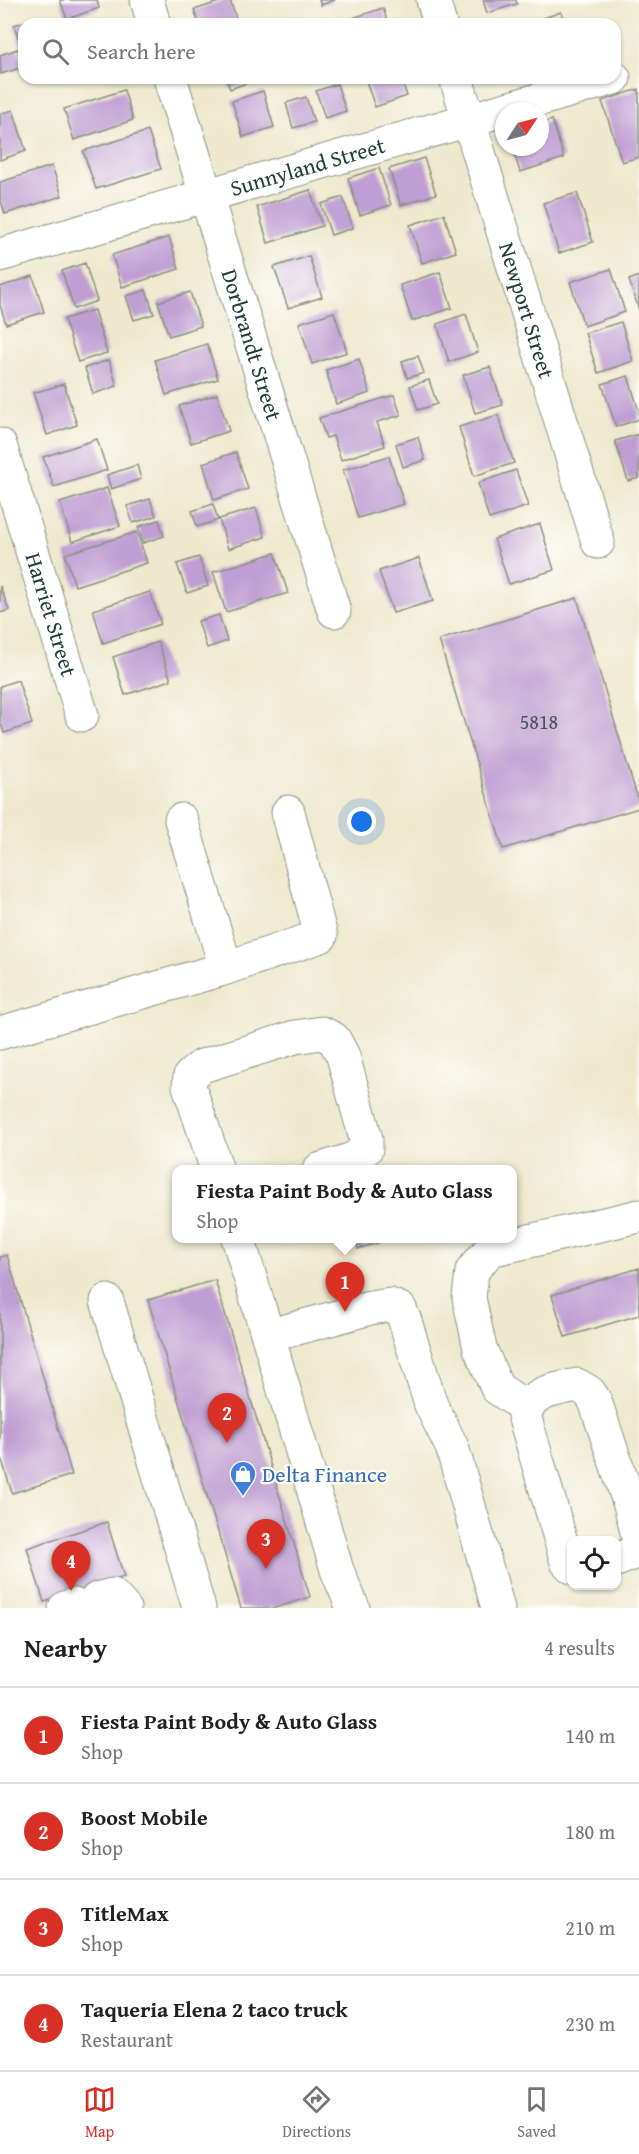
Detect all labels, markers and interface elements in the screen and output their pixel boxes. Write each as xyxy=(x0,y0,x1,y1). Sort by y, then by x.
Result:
search box xyxy=(18,18,621,84)
icon: search xyxy=(39,35,72,68)
text: Search here xyxy=(87,35,196,67)
north arrow xyxy=(495,102,549,156)
street label: Sunnyland Street xyxy=(226,129,389,204)
street label: Newport Street xyxy=(491,238,563,383)
street label: Dorbrandt Street xyxy=(214,265,290,425)
street label: Harriet Street xyxy=(18,548,85,680)
house number: 5818 xyxy=(520,707,558,736)
your location xyxy=(347,807,376,836)
popup xyxy=(172,1165,517,1243)
text: Fiesta Paint Body & Auto Glass xyxy=(196,1174,493,1206)
text: Shop xyxy=(196,1206,238,1235)
pin: 1 xyxy=(326,1262,364,1312)
pin: 2 xyxy=(208,1394,246,1443)
place label: Delta Finance xyxy=(262,1458,387,1490)
shop icon: Delta Finance xyxy=(228,1459,258,1497)
pin: 3 xyxy=(246,1520,286,1569)
map controls xyxy=(567,1536,621,1590)
button: locate xyxy=(567,1536,621,1590)
pin: 4 xyxy=(52,1542,90,1591)
text: Nearby xyxy=(24,1628,107,1667)
text: 4 results xyxy=(544,1633,615,1662)
text: Fiesta Paint Body & Auto Glass xyxy=(81,1705,377,1737)
text: 1 xyxy=(38,1721,49,1750)
text: 140 m xyxy=(565,1721,615,1750)
text: Shop xyxy=(81,1737,123,1766)
text: Boost Mobile xyxy=(81,1801,208,1833)
text: 2 xyxy=(38,1817,49,1846)
text: 180 m xyxy=(565,1817,615,1846)
text: Shop xyxy=(81,1833,123,1862)
text: TitleMax xyxy=(81,1897,169,1929)
text: 3 xyxy=(38,1913,49,1942)
text: 210 m xyxy=(565,1913,615,1942)
text: Shop xyxy=(81,1929,123,1958)
text: Taqueria Elena 2 taco truck xyxy=(81,1993,348,2025)
text: 4 xyxy=(38,2009,49,2038)
text: 230 m xyxy=(565,2009,615,2038)
text: Restaurant xyxy=(81,2025,173,2054)
tab: Map xyxy=(83,2083,116,2143)
tab: Directions xyxy=(282,2083,351,2143)
tab: Saved xyxy=(517,2083,556,2143)

